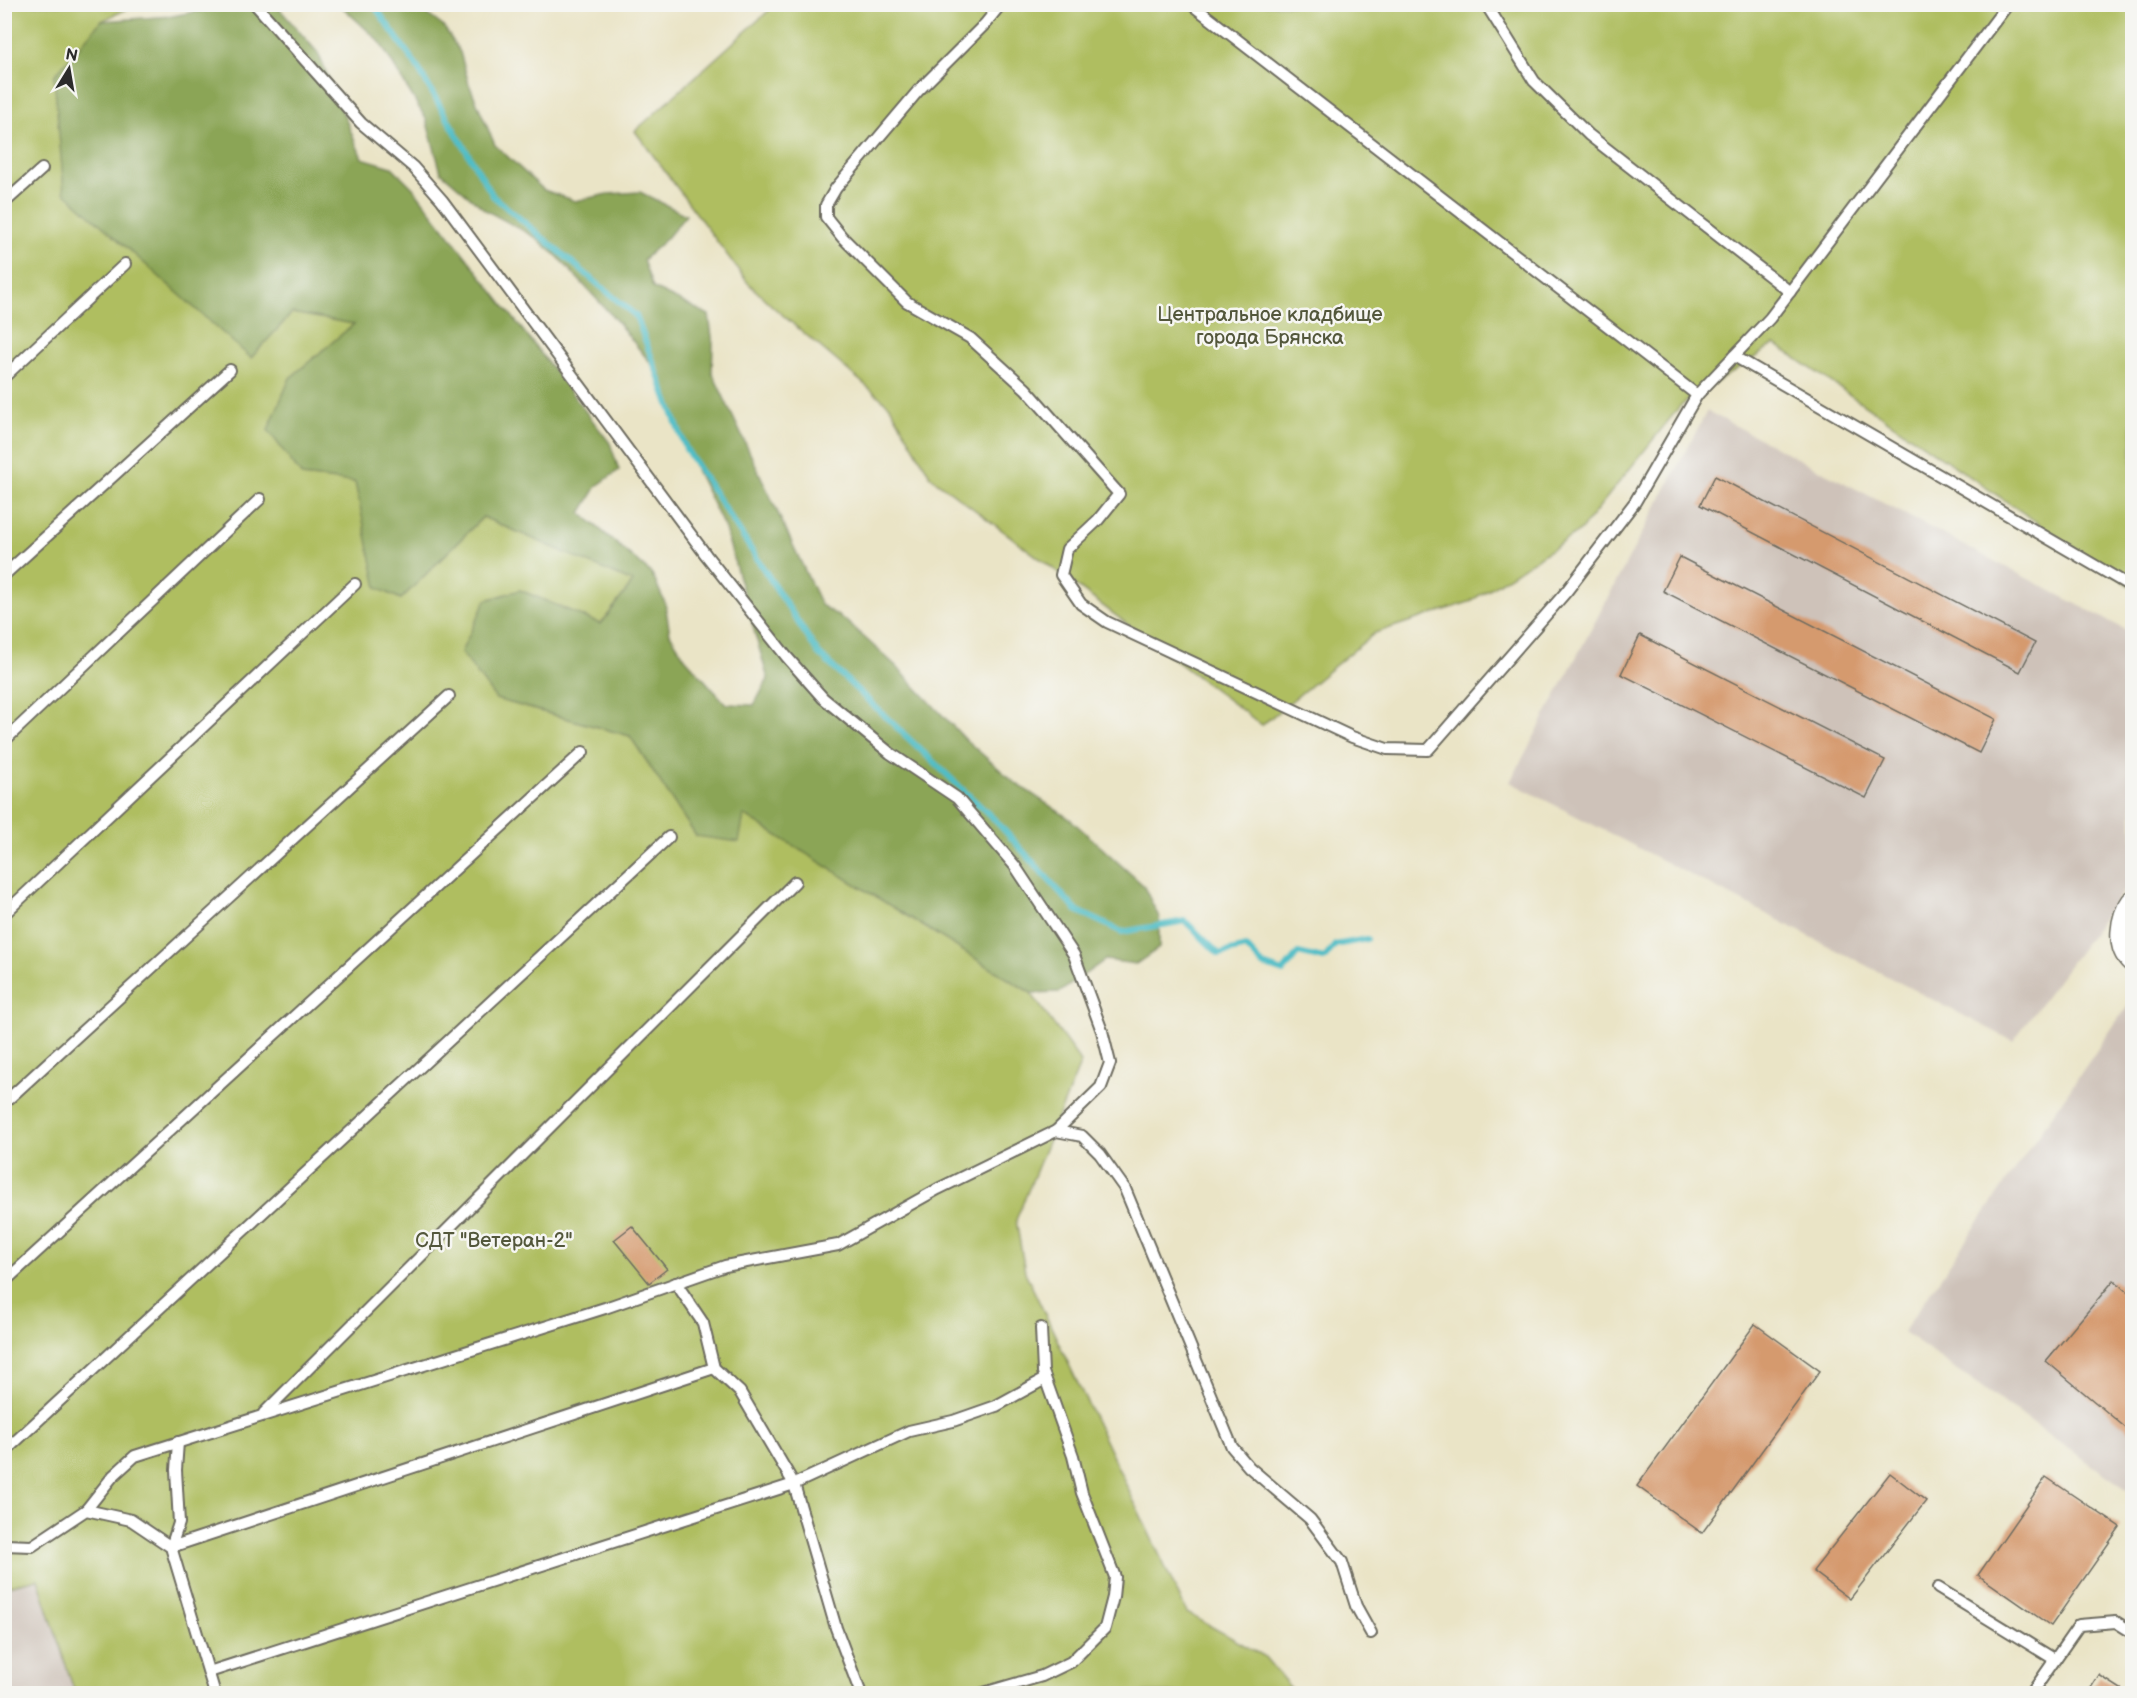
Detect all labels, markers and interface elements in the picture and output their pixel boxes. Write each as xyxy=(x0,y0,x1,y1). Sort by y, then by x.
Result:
north arrow xyxy=(39,39,99,99)
text: N xyxy=(64,45,79,66)
park label: Центральное кладбище города Брянска xyxy=(1157,303,1383,350)
park label: СДТ "Ветеран-2" xyxy=(415,1229,573,1253)

